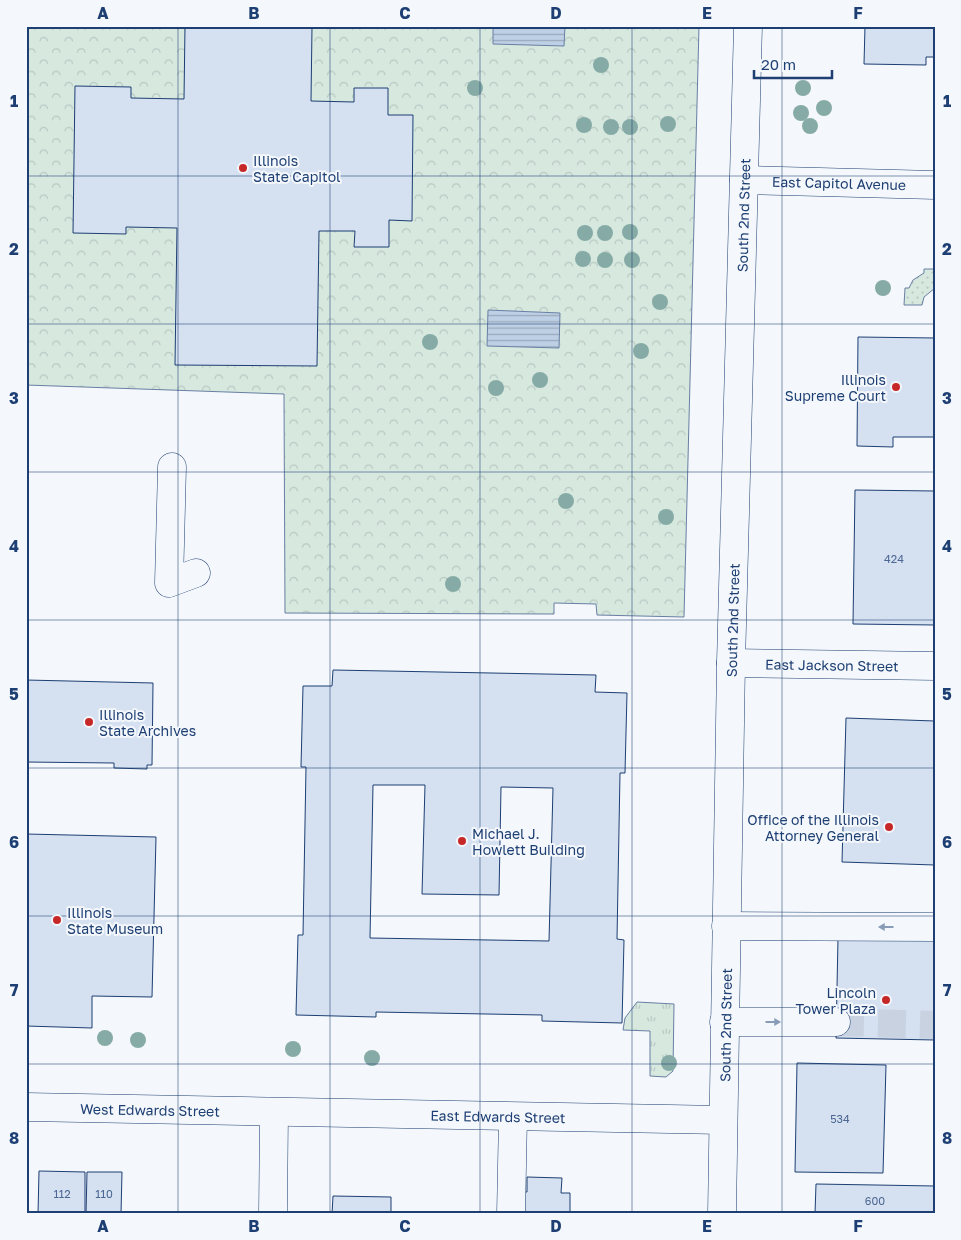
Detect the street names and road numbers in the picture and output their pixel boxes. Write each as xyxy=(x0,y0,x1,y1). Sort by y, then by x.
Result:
street label: South 2nd Street xyxy=(733,158,753,272)
street label: East Capitol Avenue xyxy=(772,172,906,193)
street label: South 2nd Street xyxy=(722,563,742,677)
street label: East Jackson Street xyxy=(765,655,899,674)
street label: South 2nd Street xyxy=(716,968,735,1082)
street label: West Edwards Street xyxy=(80,1100,220,1119)
street label: East Edwards Street xyxy=(430,1106,566,1126)

